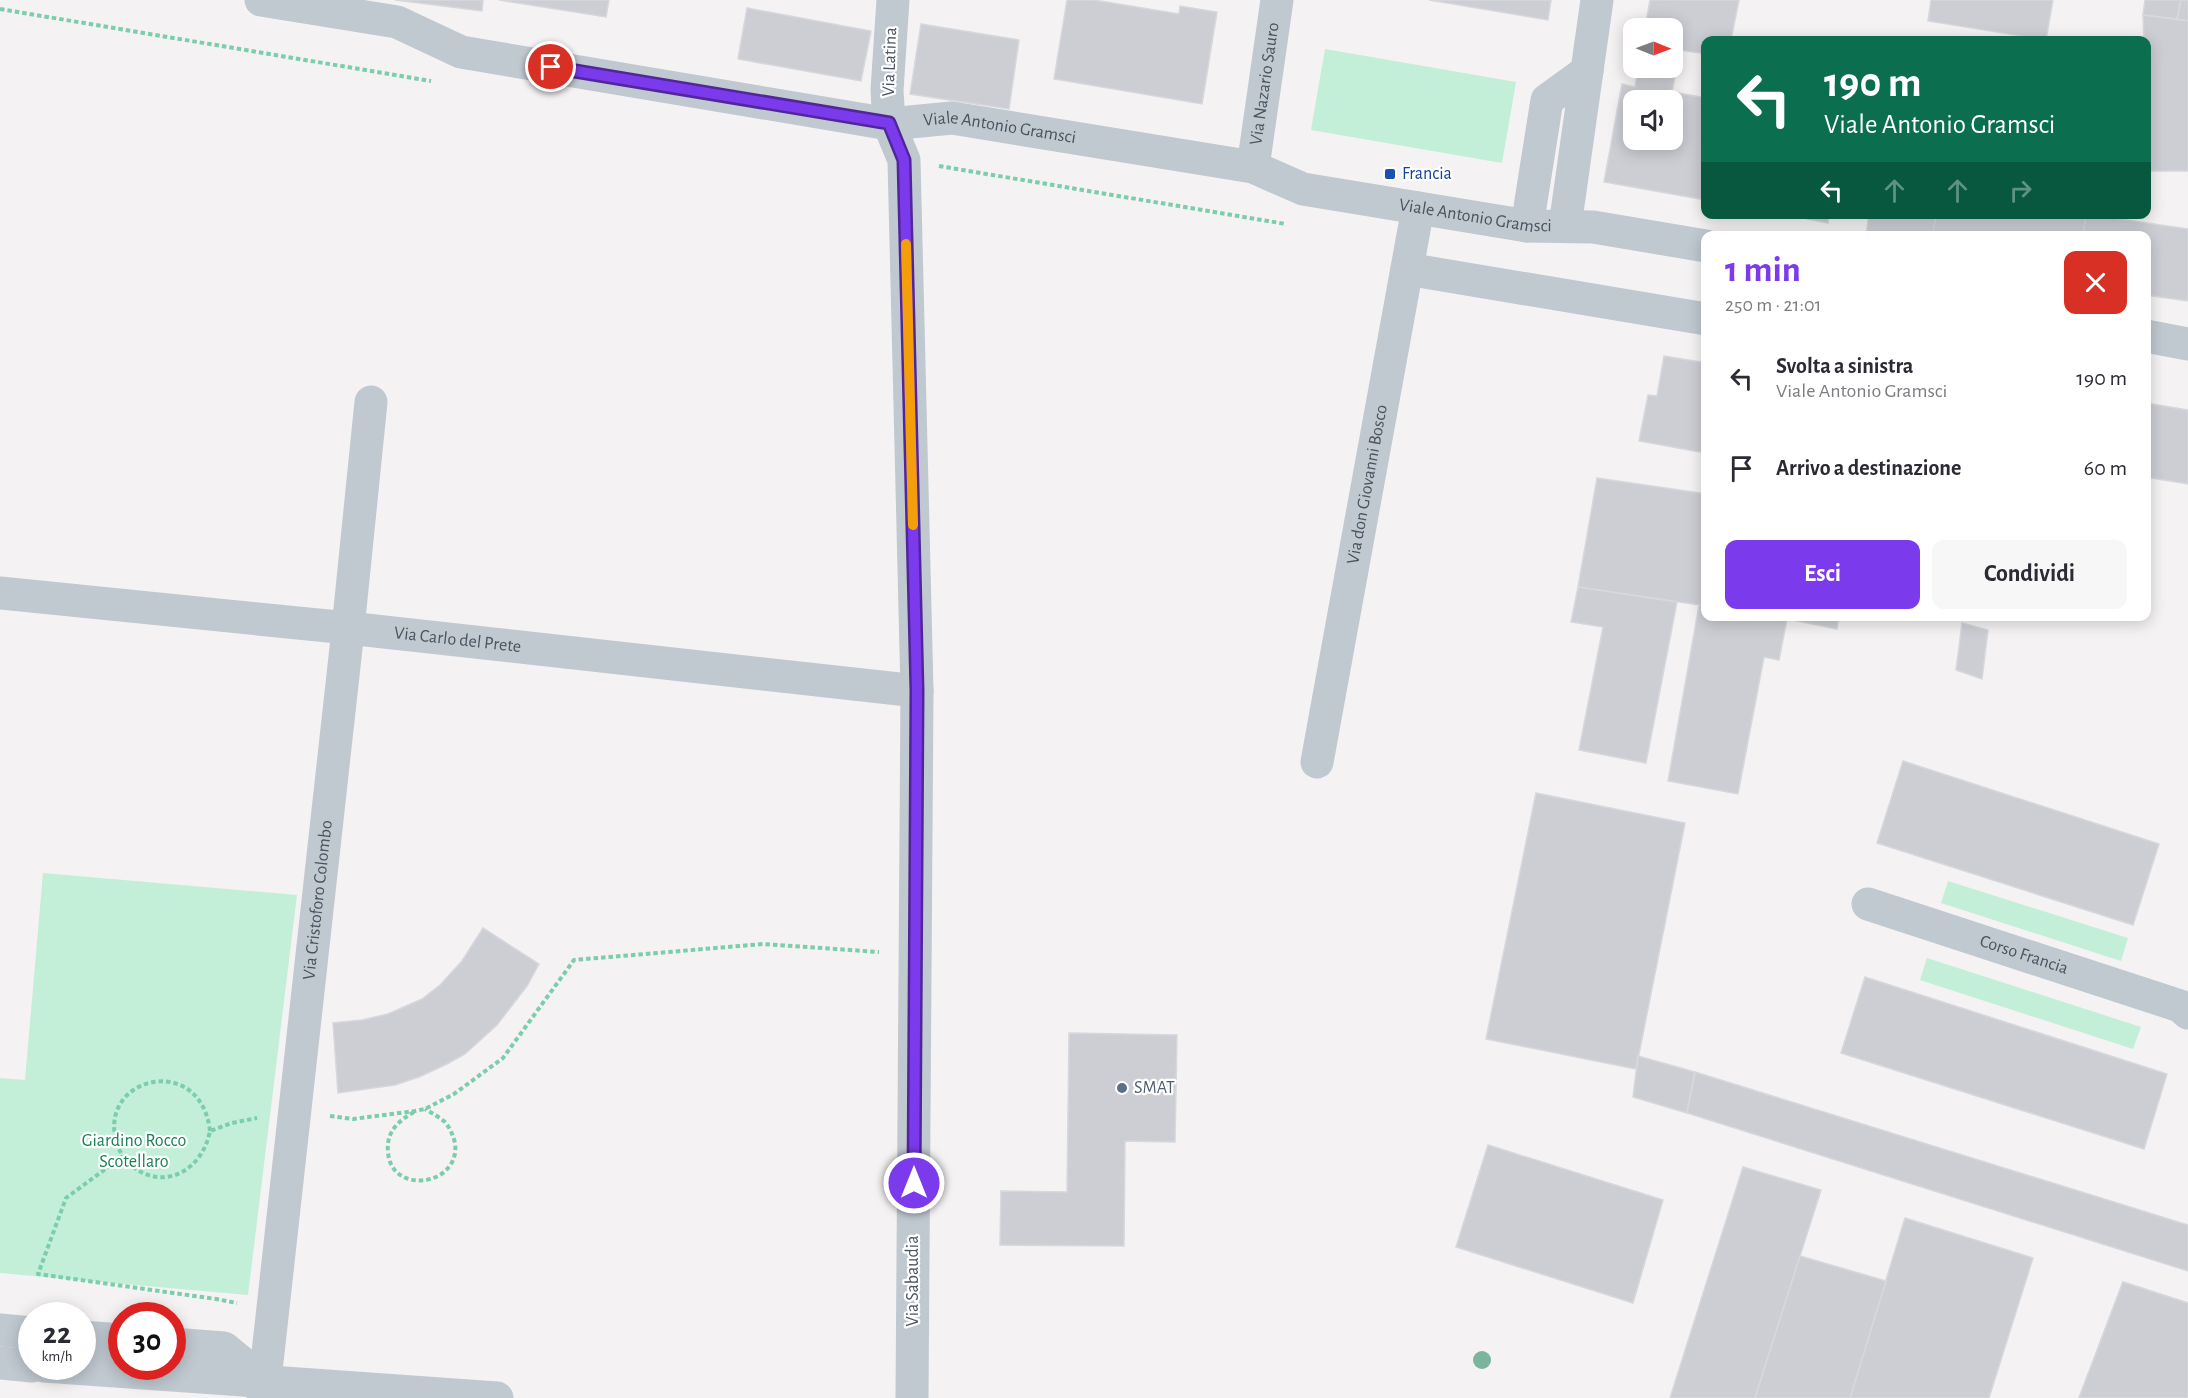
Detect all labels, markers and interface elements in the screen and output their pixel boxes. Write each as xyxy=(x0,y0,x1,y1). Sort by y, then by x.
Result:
north arrow xyxy=(1623,18,1683,78)
map controls xyxy=(1623,18,1683,150)
street label: Via Nazario Sauro xyxy=(1247,21,1283,146)
street label: Via Latina xyxy=(880,27,900,97)
pin xyxy=(525,41,576,92)
icon: arrive xyxy=(534,50,567,83)
icon: left xyxy=(1725,60,1803,138)
text: 190 m xyxy=(1824,62,1922,104)
button: sound xyxy=(1623,90,1683,150)
street label: Viale Antonio Gramsci xyxy=(922,109,1077,147)
text: Viale Antonio Gramsci xyxy=(1824,111,2055,138)
place label: Francia xyxy=(1402,165,1452,183)
marker: Francia xyxy=(1383,167,1397,181)
icon: left xyxy=(1815,174,1848,207)
icon: ahead xyxy=(1878,174,1911,207)
icon: ahead xyxy=(1941,174,1974,207)
icon: right xyxy=(2004,174,2037,207)
street label: Viale Antonio Gramsci xyxy=(1398,196,1552,236)
button: close xyxy=(2064,251,2127,314)
text: 1 min xyxy=(1725,252,1801,288)
text: 250 m · 21:01 xyxy=(1725,295,1822,315)
text: Svolta a sinistra xyxy=(1776,355,1913,377)
icon: left xyxy=(1725,362,1758,395)
text: 190 m xyxy=(2076,367,2127,389)
text: Viale Antonio Gramsci xyxy=(1776,381,1947,401)
street label: Via don Giovanni Bosco xyxy=(1344,403,1391,566)
icon: arrive xyxy=(1725,452,1758,485)
text: Arrivo a destinazione xyxy=(1776,457,1961,479)
text: 60 m xyxy=(2084,457,2127,479)
button: Esci xyxy=(1725,540,1920,609)
button: Condividi xyxy=(1932,540,2127,609)
street label: Via Carlo del Prete xyxy=(393,624,522,656)
street label: Via Cristoforo Colombo xyxy=(300,819,336,981)
street label: Corso Francia xyxy=(1977,932,2070,978)
place label: SMAT xyxy=(1134,1079,1175,1097)
marker: SMAT xyxy=(1115,1081,1129,1095)
park label: Giardino Rocco Scotellaro xyxy=(82,1132,187,1171)
position arrow xyxy=(882,1151,946,1215)
street label: Via Sabaudia xyxy=(904,1236,922,1326)
speed limit sign: 30 xyxy=(108,1302,186,1380)
text: 22 xyxy=(43,1319,71,1349)
text: km/h xyxy=(42,1349,72,1364)

